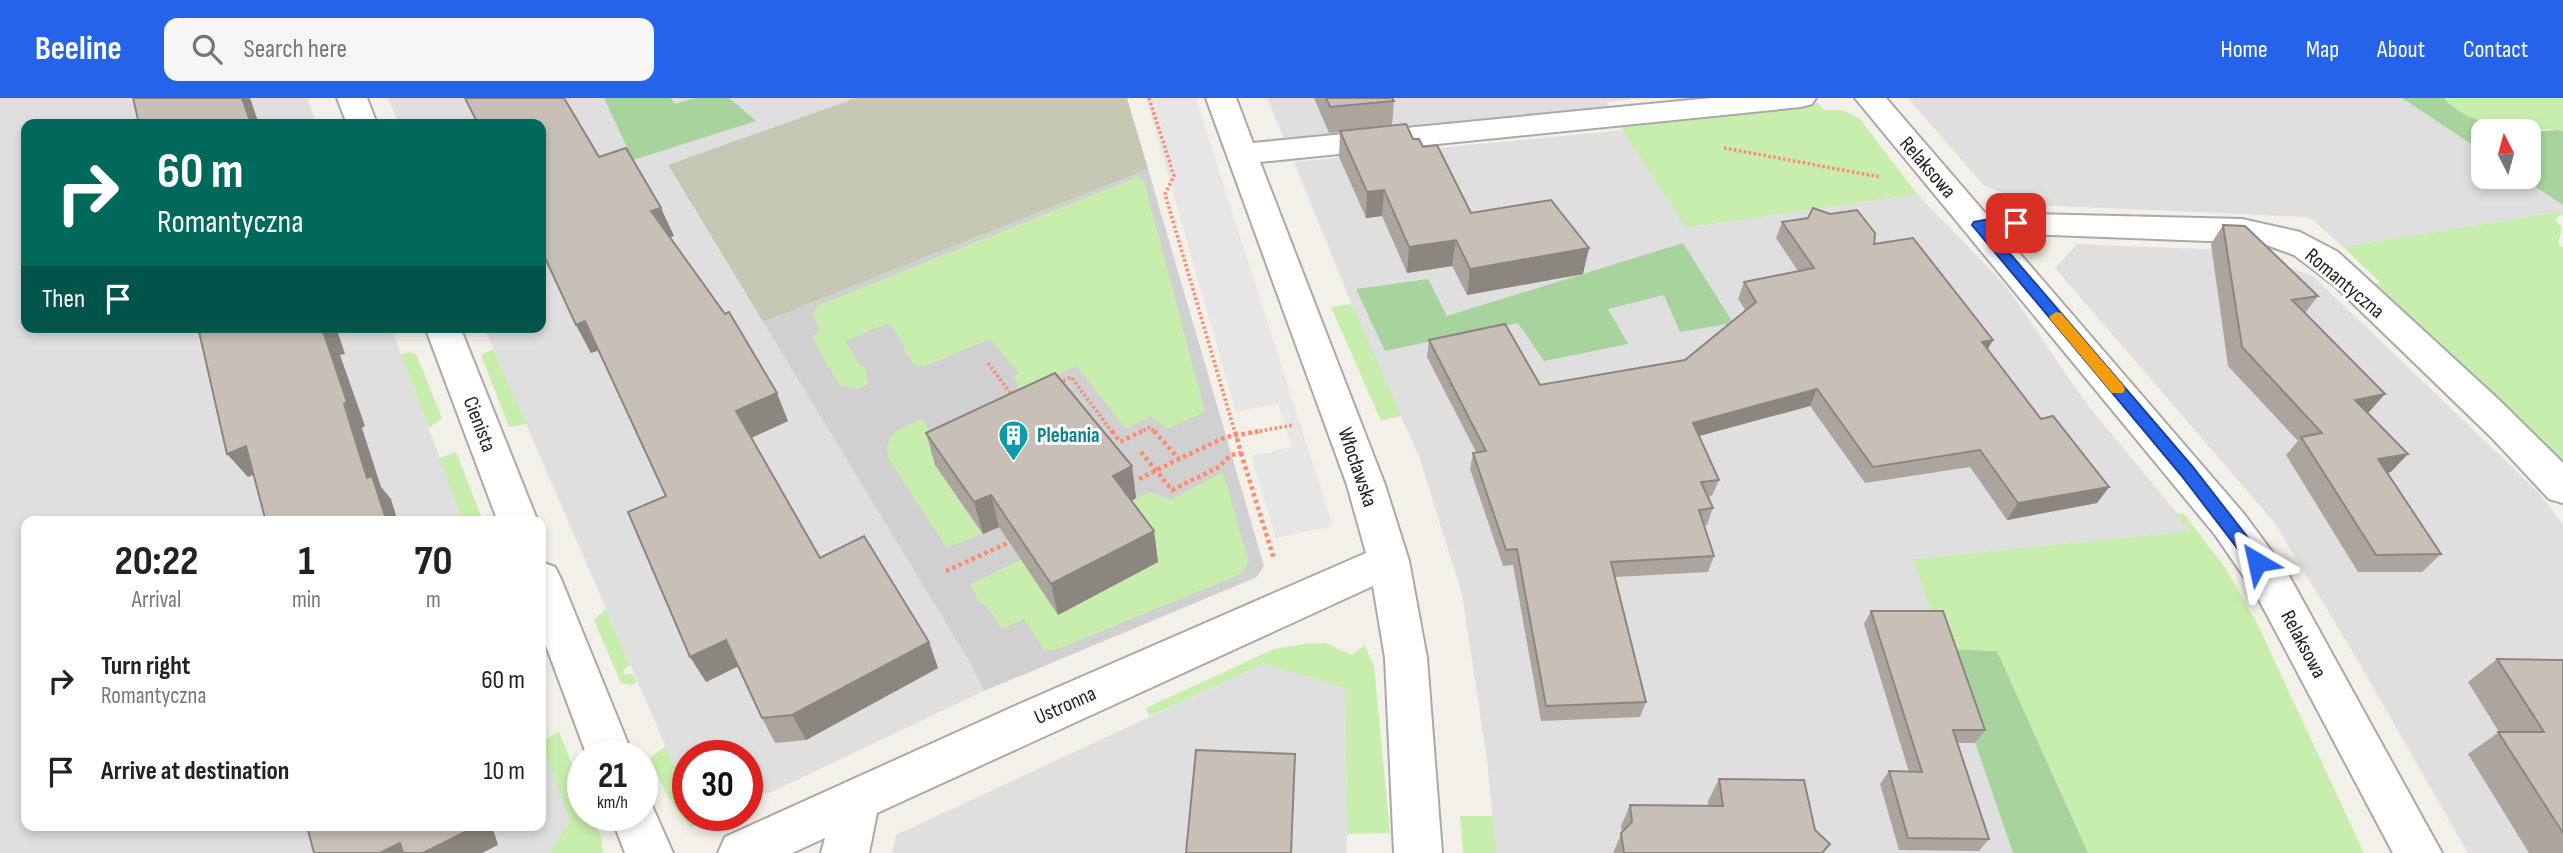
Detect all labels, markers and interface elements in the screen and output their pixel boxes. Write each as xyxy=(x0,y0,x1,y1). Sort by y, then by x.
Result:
search box xyxy=(164,18,654,81)
text: Beeline xyxy=(35,29,122,69)
icon: search xyxy=(188,30,226,68)
text: Search here xyxy=(244,34,347,65)
text: Home xyxy=(2220,35,2268,64)
text: Map xyxy=(2306,35,2339,64)
text: About xyxy=(2377,35,2425,64)
text: Contact xyxy=(2463,35,2528,64)
north arrow xyxy=(2471,119,2541,189)
map controls xyxy=(2471,119,2541,189)
street label: Relaksowa xyxy=(1894,131,1961,203)
text: 60 m xyxy=(157,143,244,202)
icon: right xyxy=(42,147,133,238)
pin xyxy=(1986,193,2046,253)
text: Romantyczna xyxy=(157,203,303,242)
icon: arrive xyxy=(1997,204,2035,242)
street label: Romantyczna xyxy=(2300,243,2390,324)
icon: arrive xyxy=(99,280,137,318)
text: Then xyxy=(42,284,85,315)
street label: Cienista xyxy=(458,393,501,455)
building icon: Plebania xyxy=(997,418,1031,462)
place label: Plebania xyxy=(1037,423,1100,448)
street label: Włocławska xyxy=(1332,424,1383,510)
position arrow xyxy=(2220,525,2294,599)
text: 20:22 xyxy=(114,536,199,587)
text: 1 xyxy=(298,536,315,587)
text: 70 xyxy=(414,536,453,587)
text: Arrival xyxy=(132,586,181,614)
text: min xyxy=(292,586,321,614)
text: m xyxy=(426,586,441,614)
street label: Relaksowa xyxy=(2275,606,2332,682)
text: Turn right xyxy=(101,651,190,682)
icon: right xyxy=(42,662,80,700)
text: 60 m xyxy=(481,665,525,696)
street label: Ustronna xyxy=(1031,681,1100,730)
text: Romantyczna xyxy=(101,682,206,710)
speed limit sign: 30 xyxy=(672,740,763,831)
icon: arrive xyxy=(42,753,80,791)
text: 21 xyxy=(598,755,627,798)
text: Arrive at destination xyxy=(101,756,289,787)
text: 10 m xyxy=(483,756,525,787)
text: km/h xyxy=(597,792,628,813)

